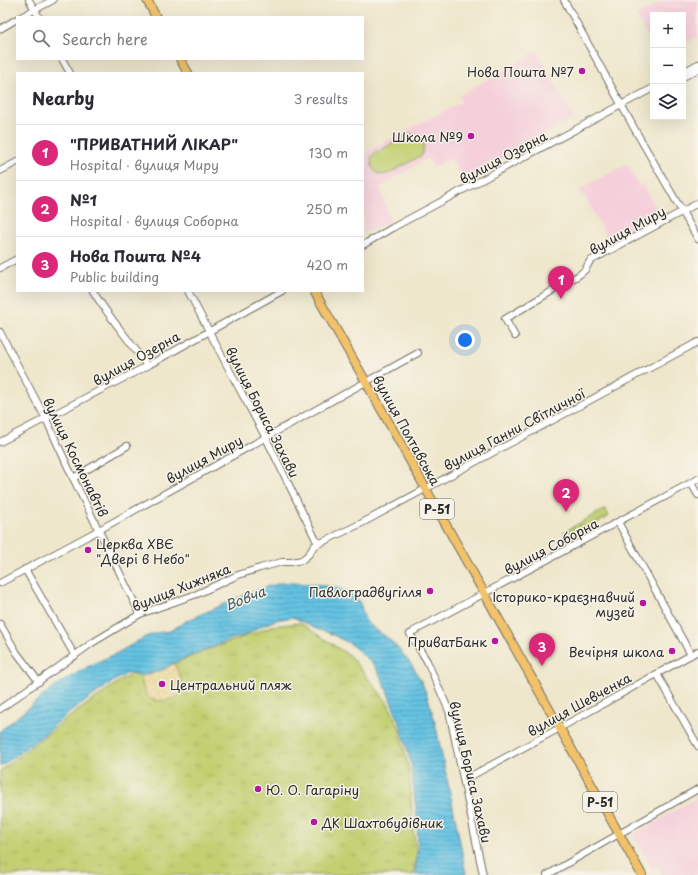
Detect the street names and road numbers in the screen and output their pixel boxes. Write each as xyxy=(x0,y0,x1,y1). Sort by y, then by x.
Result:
street label: вулиця Озерна xyxy=(456,125,551,188)
street label: вулиця Миру xyxy=(585,201,669,259)
street label: вулиця Озерна xyxy=(89,326,184,390)
street label: вулиця Бориса Захави xyxy=(222,343,304,481)
street label: вулиця Полтавська xyxy=(369,371,446,489)
street label: вулиця Ганни Світличної xyxy=(440,383,589,474)
street label: вулиця Космонавтів xyxy=(39,394,113,520)
street label: вулиця Миру xyxy=(162,430,246,488)
road number: Р-51 xyxy=(420,499,454,519)
street label: вулиця Соборна xyxy=(500,513,602,579)
street label: вулиця Хижняка xyxy=(129,558,234,615)
street label: вулиця Шевченка xyxy=(524,667,635,740)
street label: вулиця Бориса Захави xyxy=(445,699,497,845)
road number: Р-51 xyxy=(583,792,617,812)

